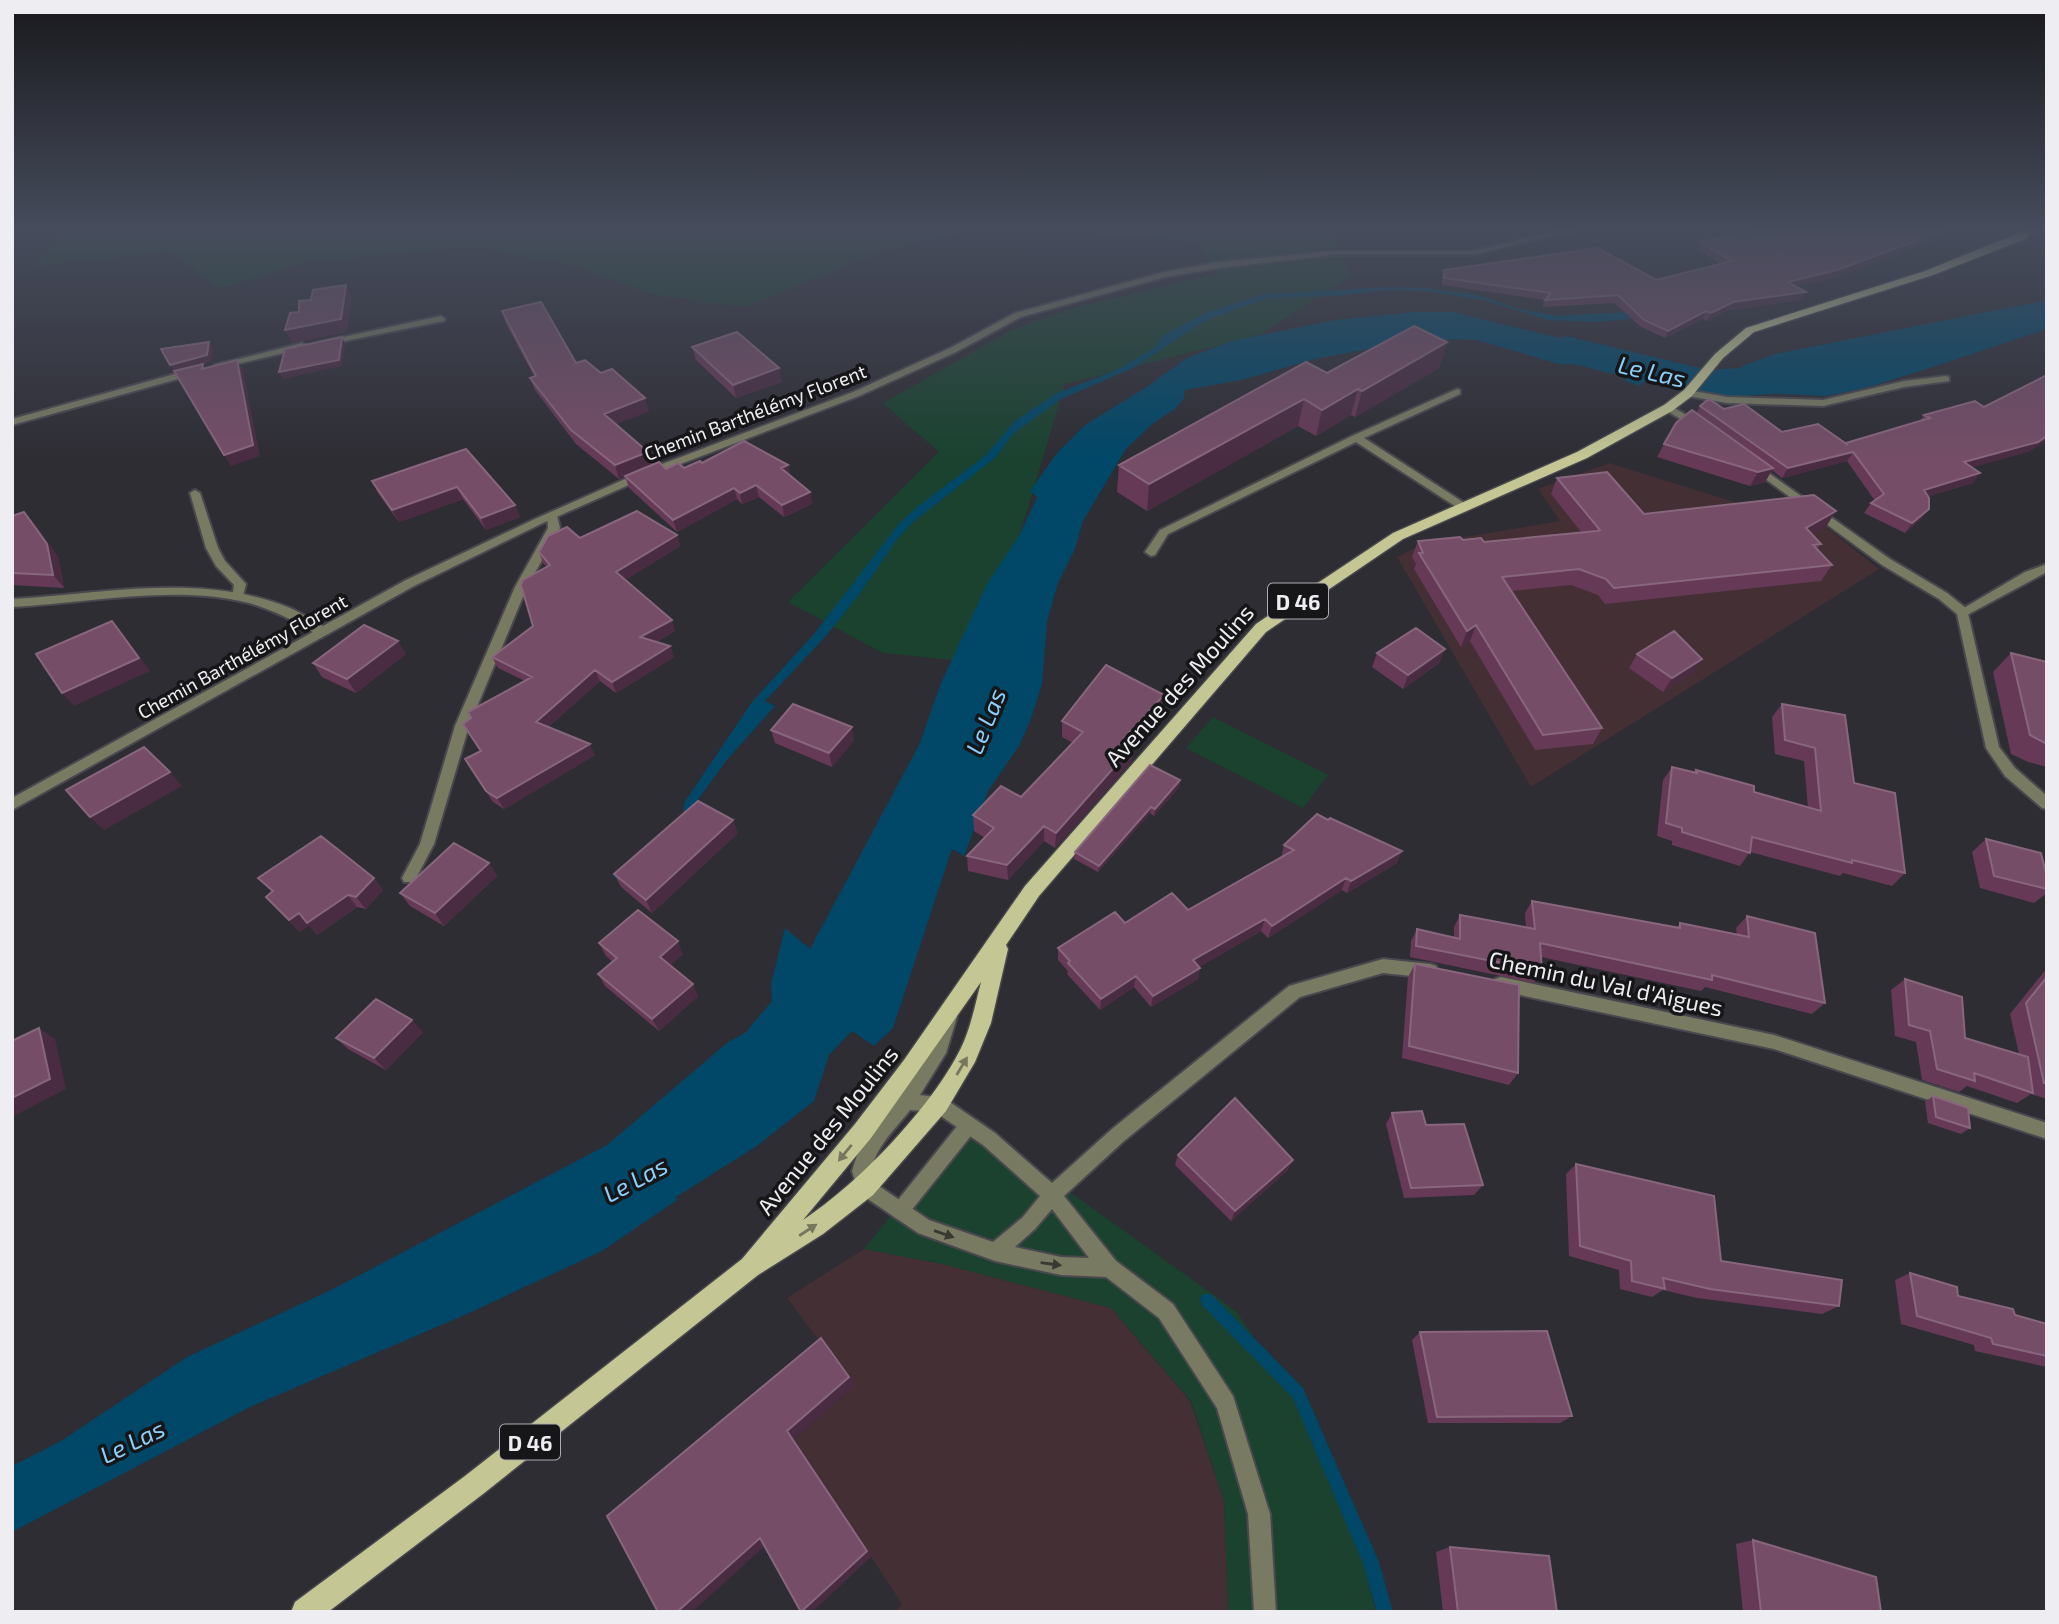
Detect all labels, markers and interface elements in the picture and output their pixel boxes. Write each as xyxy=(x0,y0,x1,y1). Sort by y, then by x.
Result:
water label: Le Las xyxy=(1615,349,1689,393)
street label: Chemin Barthélémy Florent xyxy=(641,359,869,465)
road number: D 46 xyxy=(1268,584,1328,618)
street label: Chemin Barthélémy Florent xyxy=(133,589,351,723)
street label: Avenue des Moulins xyxy=(1099,598,1259,772)
water label: Le Las xyxy=(959,684,1011,758)
street label: Chemin du Val d'Aigues xyxy=(1486,945,1726,1021)
street label: Avenue des Moulins xyxy=(751,1040,903,1220)
one-way arrow xyxy=(955,1056,968,1075)
one-way arrow xyxy=(838,1143,853,1161)
water label: Le Las xyxy=(598,1150,672,1208)
one-way arrow xyxy=(798,1224,817,1237)
one-way arrow xyxy=(934,1229,955,1240)
one-way arrow xyxy=(1040,1259,1062,1270)
water label: Le Las xyxy=(95,1413,169,1469)
road number: D 46 xyxy=(500,1424,560,1460)

